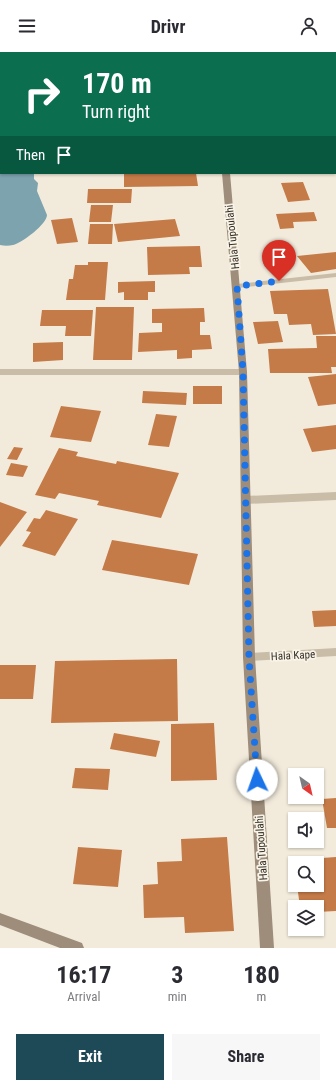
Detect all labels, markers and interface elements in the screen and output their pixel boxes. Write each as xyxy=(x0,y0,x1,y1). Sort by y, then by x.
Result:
icon: menu xyxy=(16,15,38,37)
icon: person xyxy=(298,15,320,37)
text: Drivr xyxy=(151,16,185,37)
text: 170 m xyxy=(82,67,152,100)
icon: right xyxy=(16,68,68,120)
text: Turn right xyxy=(82,101,150,122)
icon: arrive xyxy=(53,144,75,166)
text: Then xyxy=(16,146,45,164)
street label: Hala Tupoulahi xyxy=(223,204,242,270)
pin xyxy=(262,240,296,281)
icon: arrive xyxy=(268,246,290,268)
street label: Hala Kape xyxy=(271,648,315,663)
position arrow xyxy=(236,759,278,801)
north arrow xyxy=(288,768,324,804)
map controls xyxy=(288,768,324,936)
button: sound xyxy=(288,812,324,848)
street label: Hala Tupoulahi xyxy=(253,815,270,881)
button: search xyxy=(288,856,324,892)
button: layers xyxy=(288,900,324,936)
text: 16:17 xyxy=(56,961,111,989)
text: 3 xyxy=(171,961,183,989)
text: 180 xyxy=(243,961,280,989)
text: Arrival xyxy=(67,989,100,1004)
text: min xyxy=(168,989,187,1004)
text: m xyxy=(257,989,266,1004)
button: Exit xyxy=(16,1034,164,1080)
button: Share xyxy=(172,1034,320,1080)

